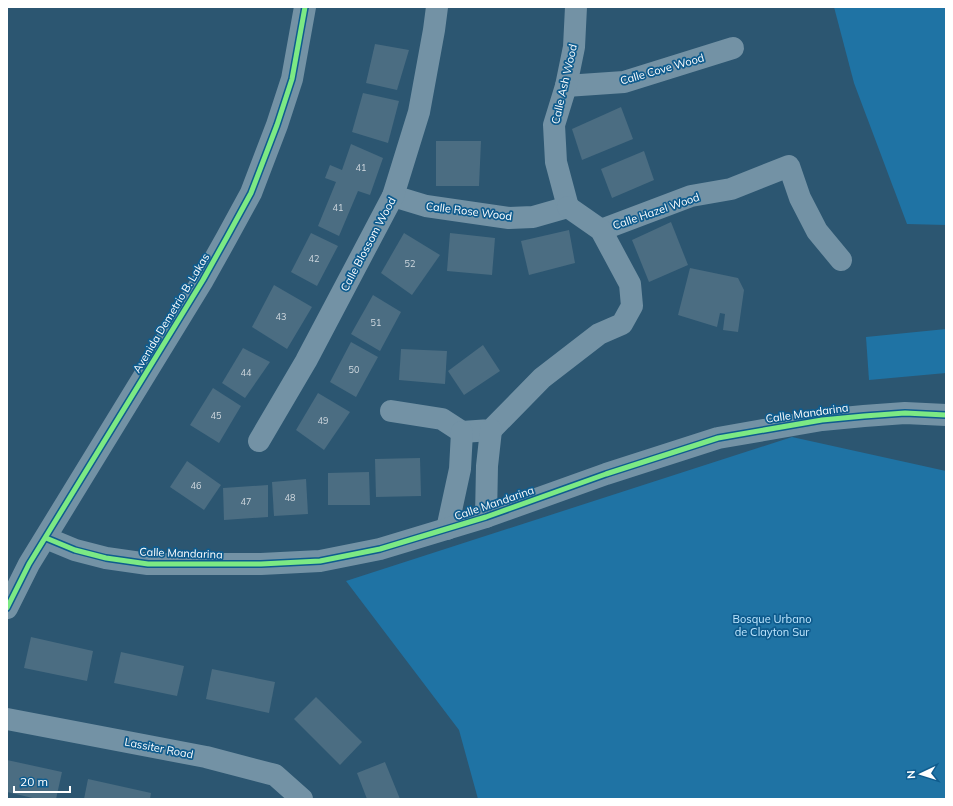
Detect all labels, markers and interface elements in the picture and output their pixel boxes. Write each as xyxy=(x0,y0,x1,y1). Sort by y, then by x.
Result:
street label: Calle Ash Wood xyxy=(548,43,580,125)
street label: Calle Cove Wood xyxy=(618,50,706,88)
house number: 41 xyxy=(356,162,366,173)
street label: Calle Hazel Wood xyxy=(611,190,701,232)
street label: Calle Blossom Wood xyxy=(337,194,399,294)
street label: Calle Rose Wood xyxy=(425,199,513,223)
house number: 41 xyxy=(333,202,343,213)
street label: Avenida Demetrio B. Lakas xyxy=(130,251,212,375)
house number: 42 xyxy=(309,253,319,264)
house number: 52 xyxy=(405,258,415,269)
house number: 43 xyxy=(276,311,286,322)
house number: 51 xyxy=(371,317,381,328)
house number: 50 xyxy=(349,364,359,375)
house number: 44 xyxy=(241,367,252,378)
street label: Calle Mandarina xyxy=(765,400,849,426)
house number: 45 xyxy=(211,410,222,421)
house number: 49 xyxy=(318,415,328,426)
house number: 46 xyxy=(191,480,201,491)
street label: Calle Mandarina xyxy=(452,483,536,523)
house number: 48 xyxy=(285,492,295,503)
house number: 47 xyxy=(241,496,251,507)
street label: Calle Mandarina xyxy=(139,545,223,561)
park label: Bosque Urbano de Clayton Sur xyxy=(733,612,811,639)
street label: Lassiter Road xyxy=(123,734,195,762)
north arrow xyxy=(901,754,941,794)
scale bar xyxy=(14,768,70,794)
text: N xyxy=(904,770,918,779)
text: 20 m xyxy=(20,774,48,789)

